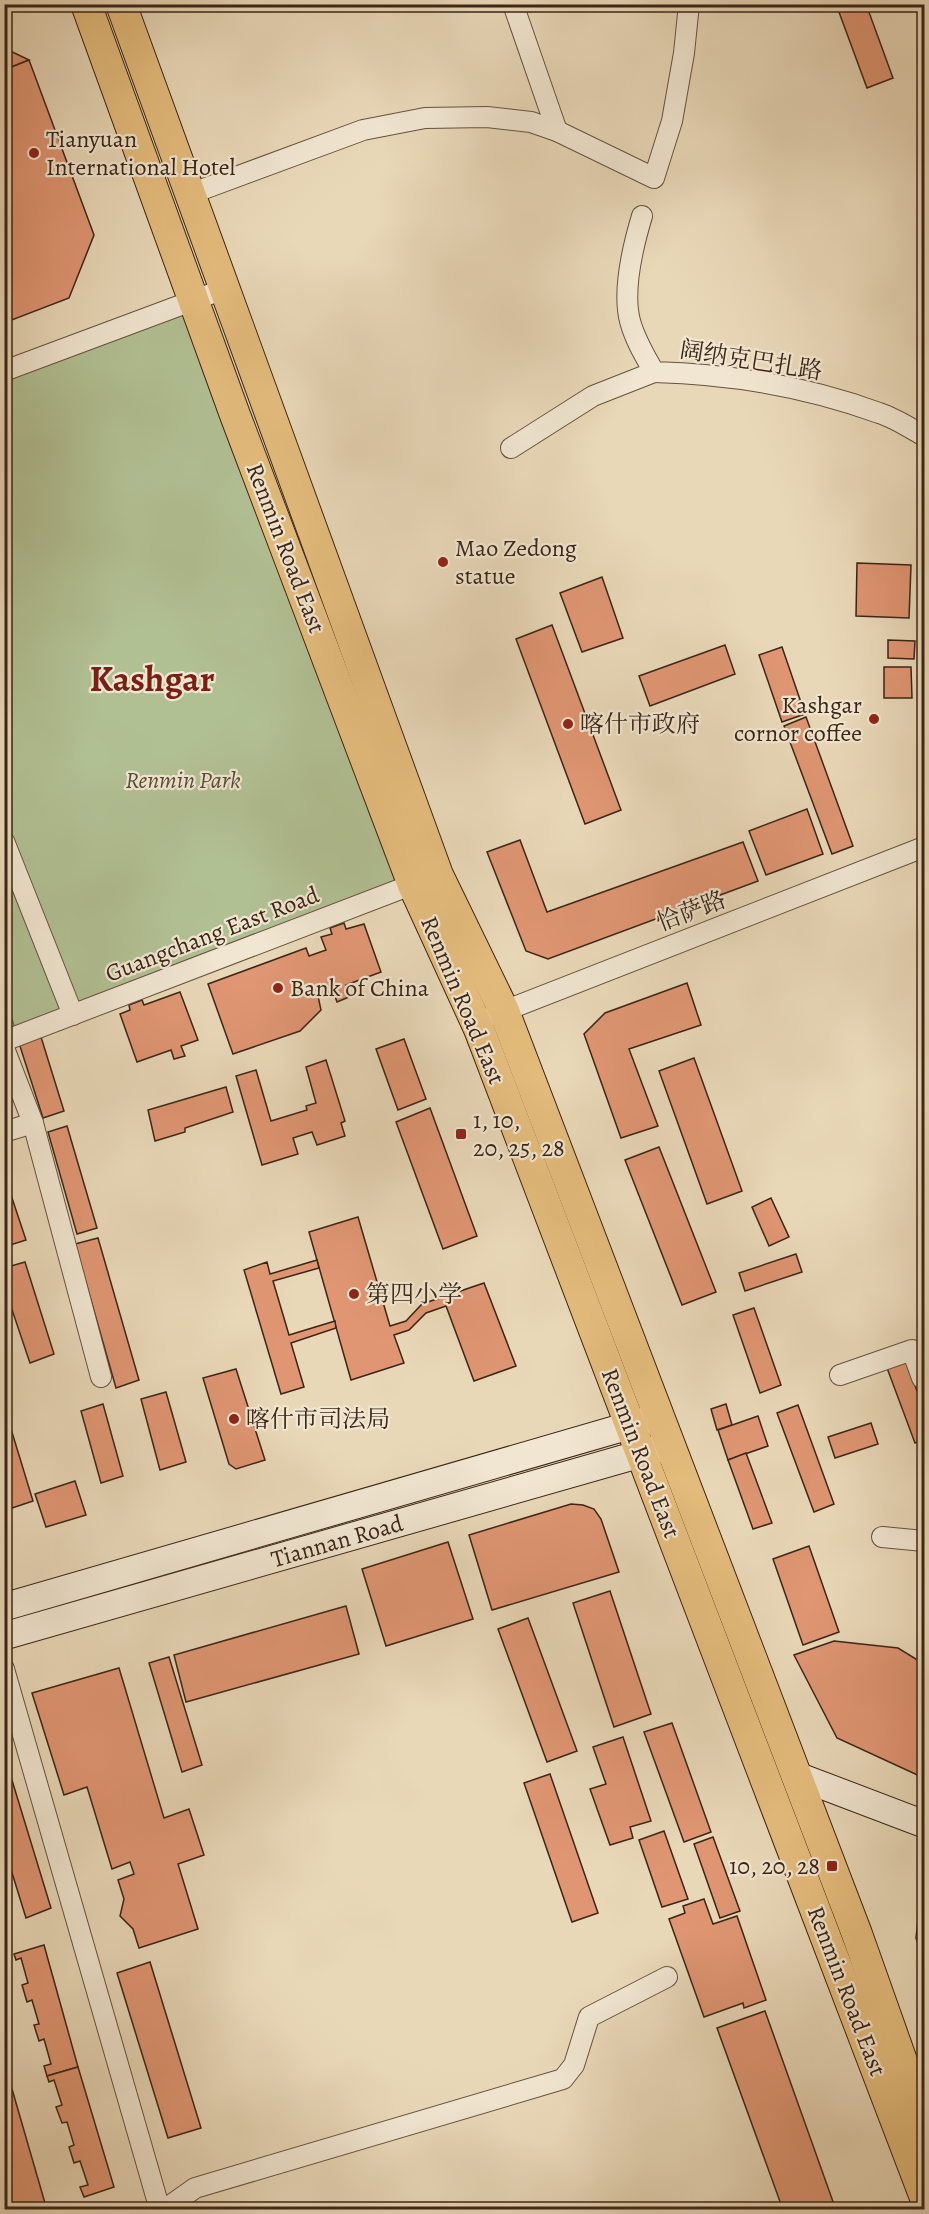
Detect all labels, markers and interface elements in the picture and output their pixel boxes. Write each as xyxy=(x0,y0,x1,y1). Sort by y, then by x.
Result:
place label: Tianyuan International Hotel xyxy=(46,123,236,183)
marker: Tianyuan International Hotel xyxy=(27,146,41,160)
street label: 阔纳克巴扎路 xyxy=(677,333,825,387)
street label: Renmin Road East xyxy=(239,458,333,638)
place label: Mao Zedong statue xyxy=(455,532,577,592)
marker: Mao Zedong statue xyxy=(436,555,450,569)
district label: Kashgar xyxy=(89,654,215,703)
place label: Kashgar cornor coffee xyxy=(734,689,862,749)
place label: 喀什市政府 xyxy=(580,708,700,740)
marker: Kashgar cornor coffee xyxy=(867,712,881,726)
marker: 喀什市政府 xyxy=(561,717,575,731)
park label: Renmin Park xyxy=(125,764,241,796)
street label: Guangchang East Road xyxy=(101,879,323,989)
street label: 恰萨路 xyxy=(652,883,730,939)
street label: Renmin Road East xyxy=(413,911,513,1089)
place label: Bank of China xyxy=(290,972,430,1004)
marker: Bank of China xyxy=(271,981,285,995)
place label: 1, 10, 20, 25, 28 xyxy=(473,1104,565,1164)
marker: 1, 10, 20, 25, 28 xyxy=(454,1127,468,1141)
place label: 第四小学 xyxy=(366,1278,462,1310)
marker: 第四小学 xyxy=(347,1287,361,1301)
street label: Renmin Road East xyxy=(594,1363,688,1543)
place label: 喀什市司法局 xyxy=(246,1403,390,1435)
marker: 喀什市司法局 xyxy=(227,1412,241,1426)
street label: Tiannan Road xyxy=(267,1507,407,1575)
place label: 10, 20, 28 xyxy=(729,1850,820,1882)
marker: 10, 20, 28 xyxy=(825,1859,839,1873)
street label: Renmin Road East xyxy=(800,1901,894,2081)

